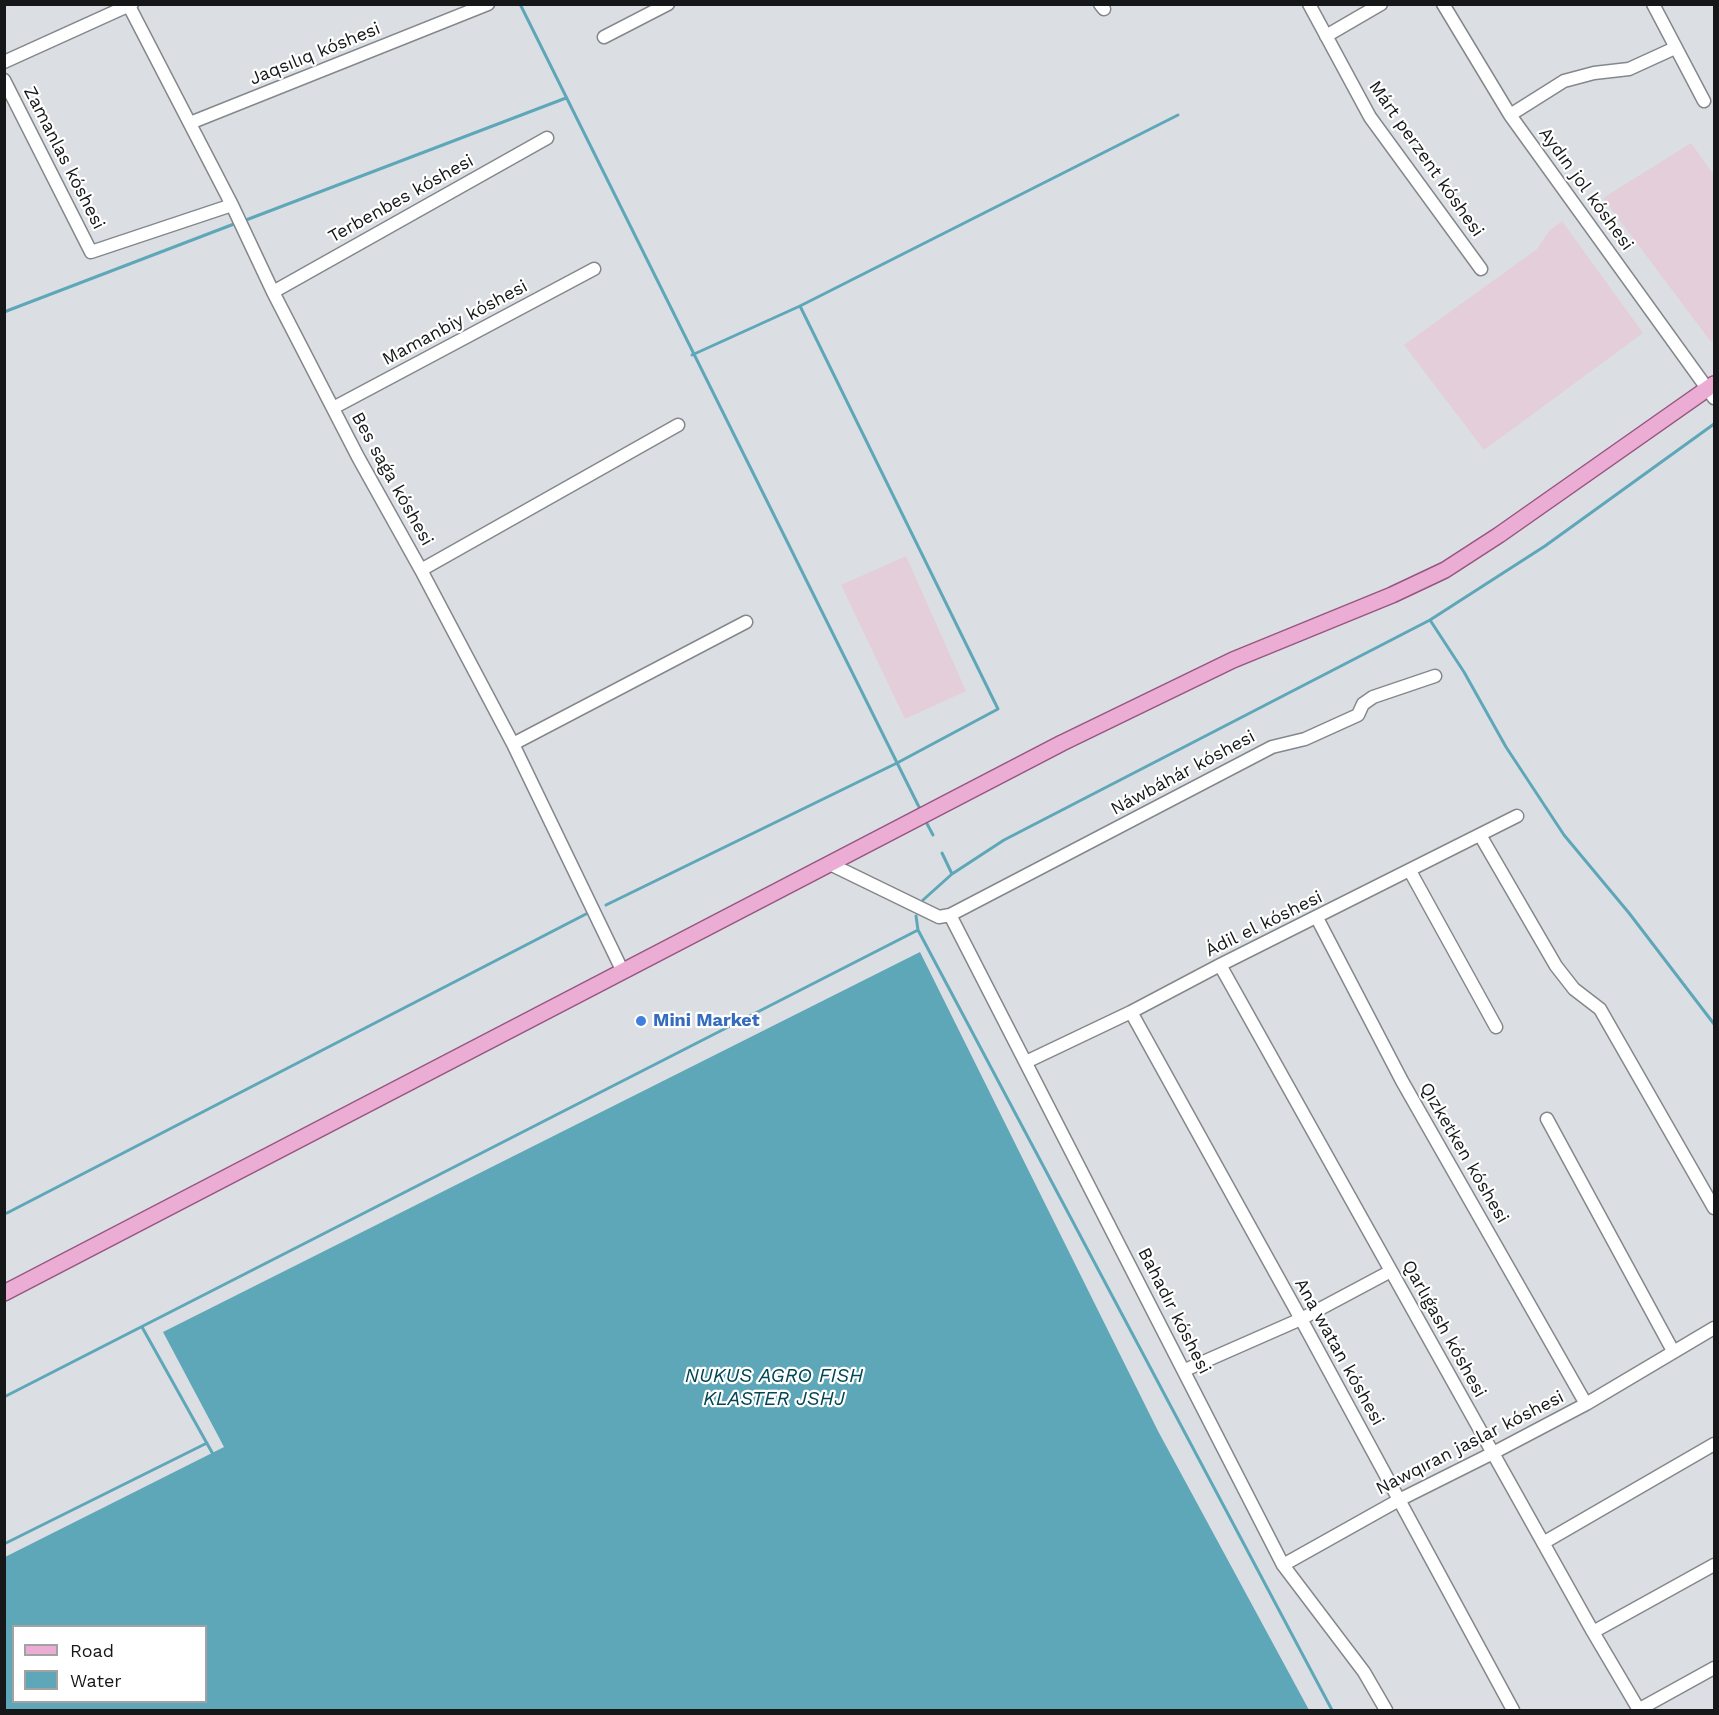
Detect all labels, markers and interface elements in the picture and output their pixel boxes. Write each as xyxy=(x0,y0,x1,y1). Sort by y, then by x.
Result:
street label: Jaqsılıq kóshesi xyxy=(246,18,384,90)
street label: Márt perzent kóshesi xyxy=(1364,77,1488,241)
street label: Zamanlas kóshesi xyxy=(19,83,109,233)
street label: Aydın jol kóshesi xyxy=(1534,123,1638,255)
street label: Terbenbes kóshesi xyxy=(325,150,477,248)
street label: Mamanbiy kóshesi xyxy=(379,276,531,370)
street label: Bes saǵa kóshesi xyxy=(346,408,438,550)
street label: Náwbáhár kóshesi xyxy=(1107,726,1259,820)
street label: Ádil el kóshesi xyxy=(1202,886,1326,962)
place label: Mini Market xyxy=(653,1010,760,1032)
marker: Mini Market xyxy=(634,1014,648,1028)
street label: Qızketken kóshesi xyxy=(1415,1079,1513,1227)
street label: Bahadır kóshesi xyxy=(1133,1244,1215,1378)
street label: Qarlıǵash kóshesi xyxy=(1397,1257,1491,1401)
street label: Ana watan kóshesi xyxy=(1290,1275,1388,1429)
water label: NUKUS AGRO FISH KLASTER JSHJ xyxy=(685,1364,863,1411)
street label: Nawqıran jaslar kóshesi xyxy=(1372,1386,1568,1500)
legend xyxy=(12,1625,207,1703)
text: Road xyxy=(70,1640,114,1661)
text: Water xyxy=(70,1670,122,1691)

